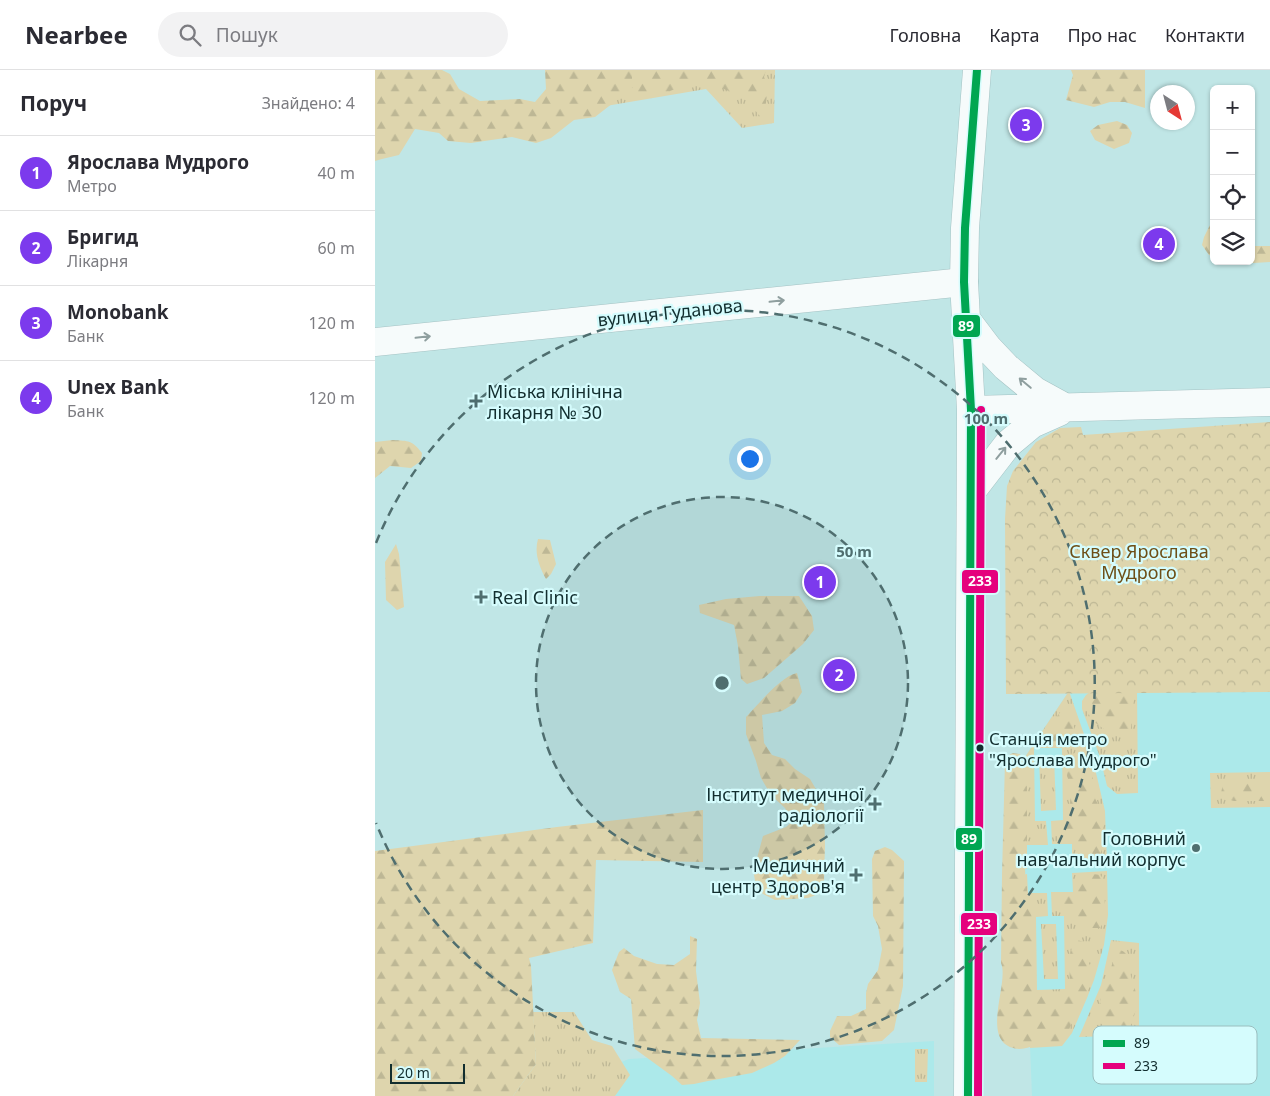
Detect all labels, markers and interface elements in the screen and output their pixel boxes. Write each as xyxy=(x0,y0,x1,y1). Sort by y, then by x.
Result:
search box xyxy=(158,12,508,57)
text: Nearbee xyxy=(25,18,128,51)
icon: search xyxy=(176,21,204,49)
text: Пошук xyxy=(216,22,278,48)
text: Головна xyxy=(890,23,961,47)
text: Карта xyxy=(989,23,1039,47)
text: Про нас xyxy=(1067,23,1137,47)
text: Контакти xyxy=(1165,23,1245,47)
north arrow xyxy=(1150,85,1195,130)
map controls xyxy=(1210,85,1255,265)
button: + xyxy=(1210,85,1255,130)
text: Поруч xyxy=(20,89,87,117)
text: Знайдено: 4 xyxy=(262,92,355,114)
pin: 3 xyxy=(1010,106,1042,144)
button: − xyxy=(1210,130,1255,175)
text: Ярослава Мудрого xyxy=(67,149,249,175)
text: 1 xyxy=(31,162,41,184)
text: 40 m xyxy=(318,162,355,184)
text: Метро xyxy=(67,175,117,197)
button: locate xyxy=(1210,175,1255,220)
button: layers xyxy=(1210,220,1255,265)
text: Бригид xyxy=(67,224,138,250)
pin: 4 xyxy=(1143,225,1175,263)
text: 2 xyxy=(31,237,41,259)
text: 60 m xyxy=(318,237,355,259)
text: Лікарня xyxy=(67,250,128,272)
street label: вулиця Гуданова xyxy=(596,292,744,332)
one-way arrow xyxy=(768,296,784,306)
text: Monobank xyxy=(67,299,169,325)
text: 3 xyxy=(31,312,41,334)
text: 120 m xyxy=(308,312,355,334)
line badge: 89 xyxy=(952,314,981,338)
text: 89 xyxy=(958,316,974,335)
text: Банк xyxy=(67,325,104,347)
one-way arrow xyxy=(415,332,431,342)
text: Unex Bank xyxy=(67,374,169,400)
one-way arrow xyxy=(1018,378,1031,389)
place label: Міська клінічна лікарня № 30 xyxy=(487,379,623,424)
text: 4 xyxy=(31,387,41,409)
text: 120 m xyxy=(308,387,355,409)
marker: Міська клінічна лікарня № 30 xyxy=(469,394,483,408)
text: Банк xyxy=(67,400,104,422)
text: 100 m xyxy=(964,408,1008,428)
your location xyxy=(737,446,763,472)
one-way arrow xyxy=(996,447,1007,460)
park label: Сквер Ярослава Мудрого xyxy=(1069,539,1209,584)
text: 50 m xyxy=(836,541,872,561)
pin: 1 xyxy=(804,563,836,601)
line badge: 233 xyxy=(961,569,999,594)
text: 233 xyxy=(968,571,992,590)
place label: Real Clinic xyxy=(492,585,578,609)
marker: Real Clinic xyxy=(474,590,488,604)
pin: 2 xyxy=(823,656,855,694)
centre of rings xyxy=(713,674,731,692)
place label: Станція метро "Ярослава Мудрого" xyxy=(989,727,1157,771)
marker: Станція метро "Ярослава Мудрого" xyxy=(975,743,985,753)
place label: Інститут медичної радіології xyxy=(706,782,864,827)
marker: Інститут медичної радіології xyxy=(868,797,882,811)
place label: Головний навчальний корпус xyxy=(1016,826,1186,871)
line badge: 89 xyxy=(955,827,983,851)
text: 89 xyxy=(961,829,977,848)
marker: Головний навчальний корпус xyxy=(1190,842,1202,854)
place label: Медичний центр Здоров'я xyxy=(711,853,845,898)
marker: Медичний центр Здоров'я xyxy=(849,868,863,882)
line badge: 233 xyxy=(960,912,998,936)
text: 233 xyxy=(967,914,991,933)
legend xyxy=(1093,1026,1257,1084)
text: 89 xyxy=(1134,1033,1150,1052)
text: 233 xyxy=(1134,1056,1158,1075)
scale bar xyxy=(390,1061,465,1084)
text: 20 m xyxy=(397,1063,430,1082)

